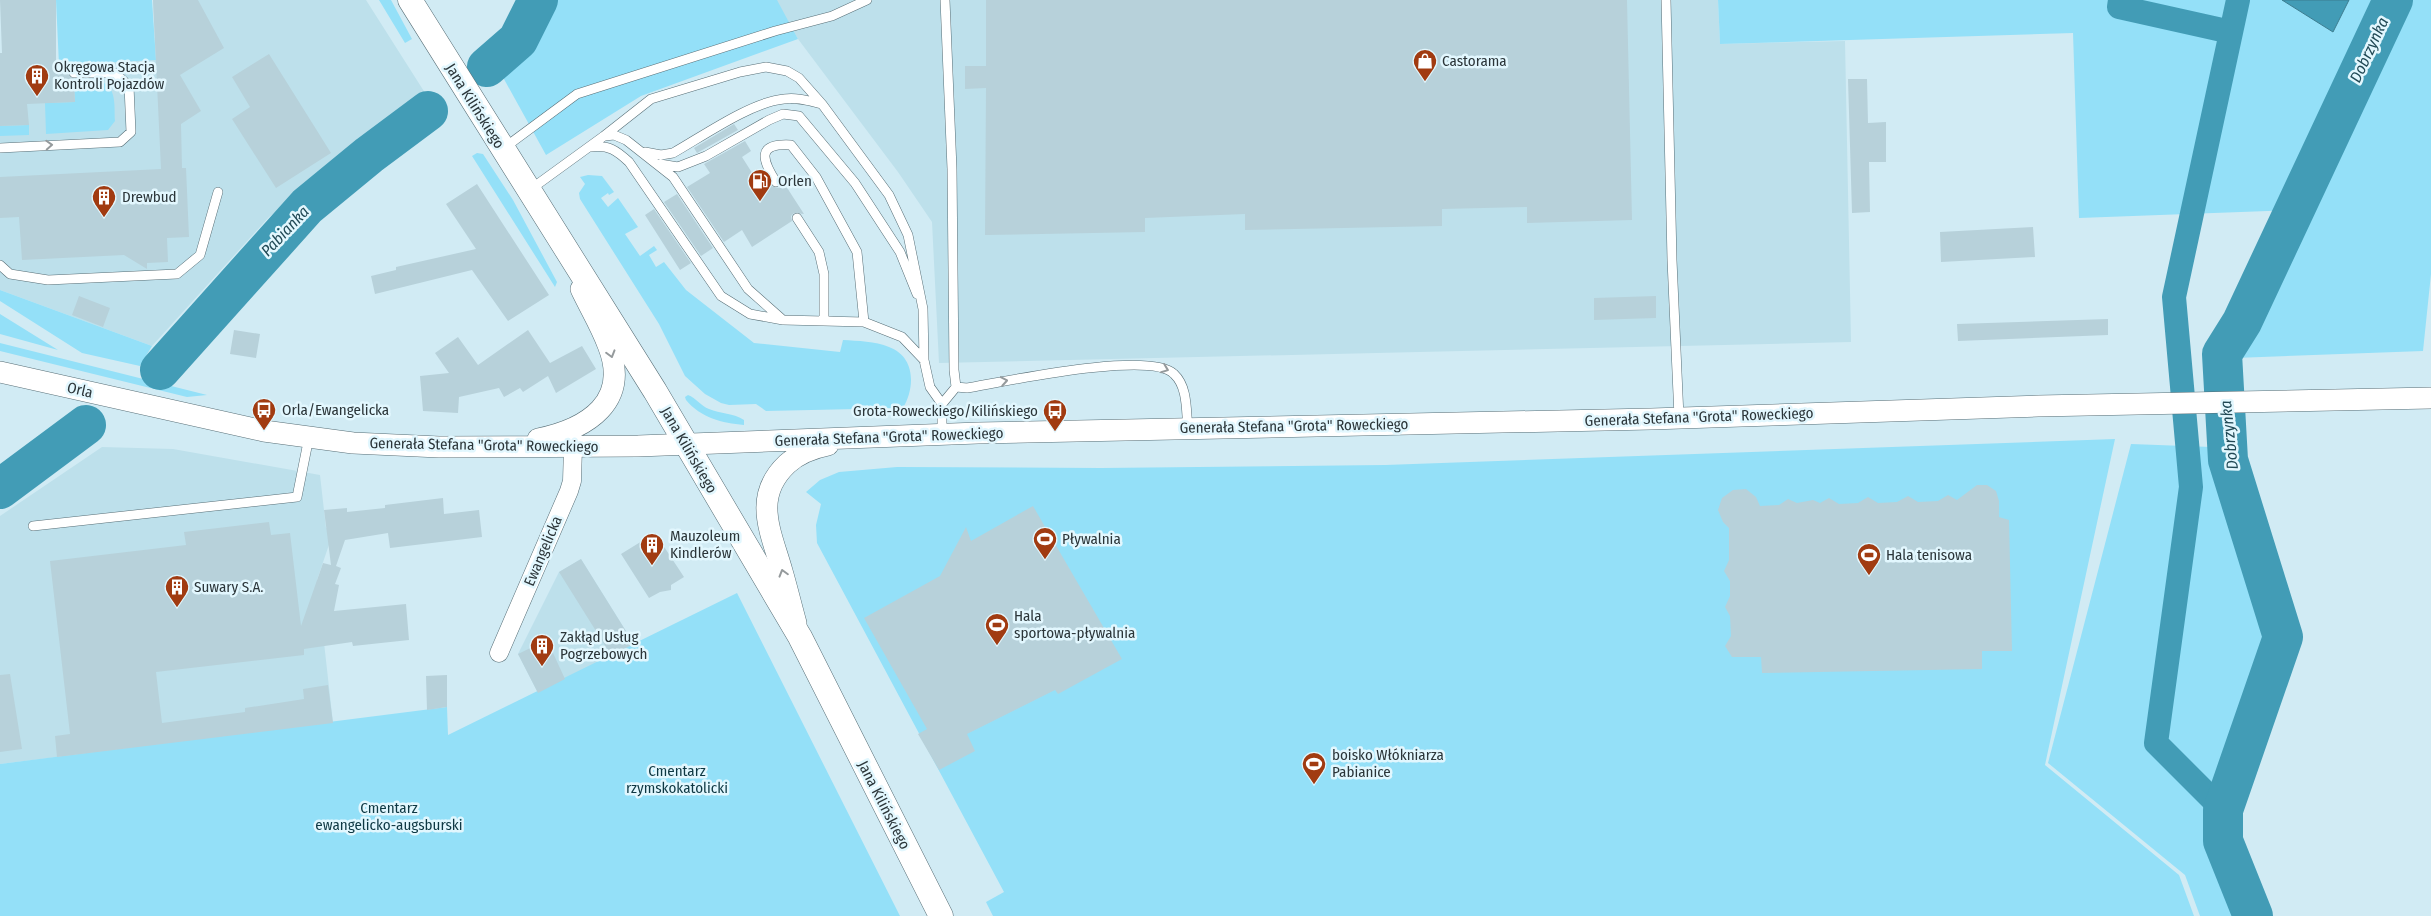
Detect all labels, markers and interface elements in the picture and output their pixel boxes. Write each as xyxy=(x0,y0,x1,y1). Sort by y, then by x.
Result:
water label: Dobrzynka xyxy=(2346,14,2392,86)
shop icon: Castorama xyxy=(1412,48,1438,82)
place label: Castorama xyxy=(1442,52,1507,70)
place label: Okręgowa Stacja Kontroli Pojazdów xyxy=(54,58,165,93)
street label: Jana Kilińskiego xyxy=(442,60,508,152)
building icon: Okręgowa Stacja Kontroli Pojazdów xyxy=(24,63,50,97)
one-way arrow xyxy=(45,140,53,151)
fuel station icon: Orlen xyxy=(747,168,773,202)
place label: Orlen xyxy=(778,172,812,190)
building icon: Drewbud xyxy=(91,184,117,218)
place label: Drewbud xyxy=(122,188,177,206)
water label: Pabianka xyxy=(257,202,313,260)
one-way arrow xyxy=(605,349,615,357)
one-way arrow xyxy=(1160,363,1169,373)
one-way arrow xyxy=(1000,377,1009,387)
street label: Orla xyxy=(65,378,95,402)
bus stop icon: Orla/Ewangelicka xyxy=(251,397,277,431)
bus stop icon: Grota-Roweckiego/Kilińskiego xyxy=(1042,398,1068,432)
water label: Dobrzynka xyxy=(2216,399,2242,471)
place label: Orla/Ewangelicka xyxy=(282,401,389,419)
place label: Grota-Roweckiego/Kilińskiego xyxy=(853,402,1038,420)
street label: Jana Kilińskiego xyxy=(657,404,721,497)
street label: Generała Stefana "Grota" Roweckiego xyxy=(1584,404,1814,430)
street label: Generała Stefana "Grota" Roweckiego xyxy=(1179,415,1409,437)
street label: Generała Stefana "Grota" Roweckiego xyxy=(774,424,1004,450)
street label: Generała Stefana "Grota" Roweckiego xyxy=(369,434,599,456)
street label: Ewangelicka xyxy=(520,513,566,589)
sports icon: Pływalnia xyxy=(1032,526,1058,560)
place label: Mauzoleum Kindlerów xyxy=(670,527,740,562)
place label: Pływalnia xyxy=(1062,530,1121,548)
building icon: Mauzoleum Kindlerów xyxy=(639,532,665,566)
sports icon: Hala tenisowa xyxy=(1856,542,1882,576)
place label: Hala tenisowa xyxy=(1886,546,1972,564)
one-way arrow xyxy=(778,569,788,577)
building icon: Suwary S.A. xyxy=(164,574,190,608)
place label: Suwary S.A. xyxy=(194,578,264,596)
place label: Hala sportowa-pływalnia xyxy=(1014,607,1135,642)
sports icon: Hala sportowa-pływalnia xyxy=(984,612,1010,646)
place label: Zakłąd Usług Pogrzebowych xyxy=(560,628,647,663)
building icon: Zakłąd Usług Pogrzebowych xyxy=(529,633,555,667)
place label: boisko Włókniarza Pabianice xyxy=(1332,746,1444,781)
sports icon: boisko Włókniarza Pabianice xyxy=(1301,751,1327,785)
street label: Jana Kilińskiego xyxy=(854,758,914,852)
park label: Cmentarz rzymskokatolicki xyxy=(626,762,728,797)
park label: Cmentarz ewangelicko-augsburski xyxy=(315,799,463,834)

